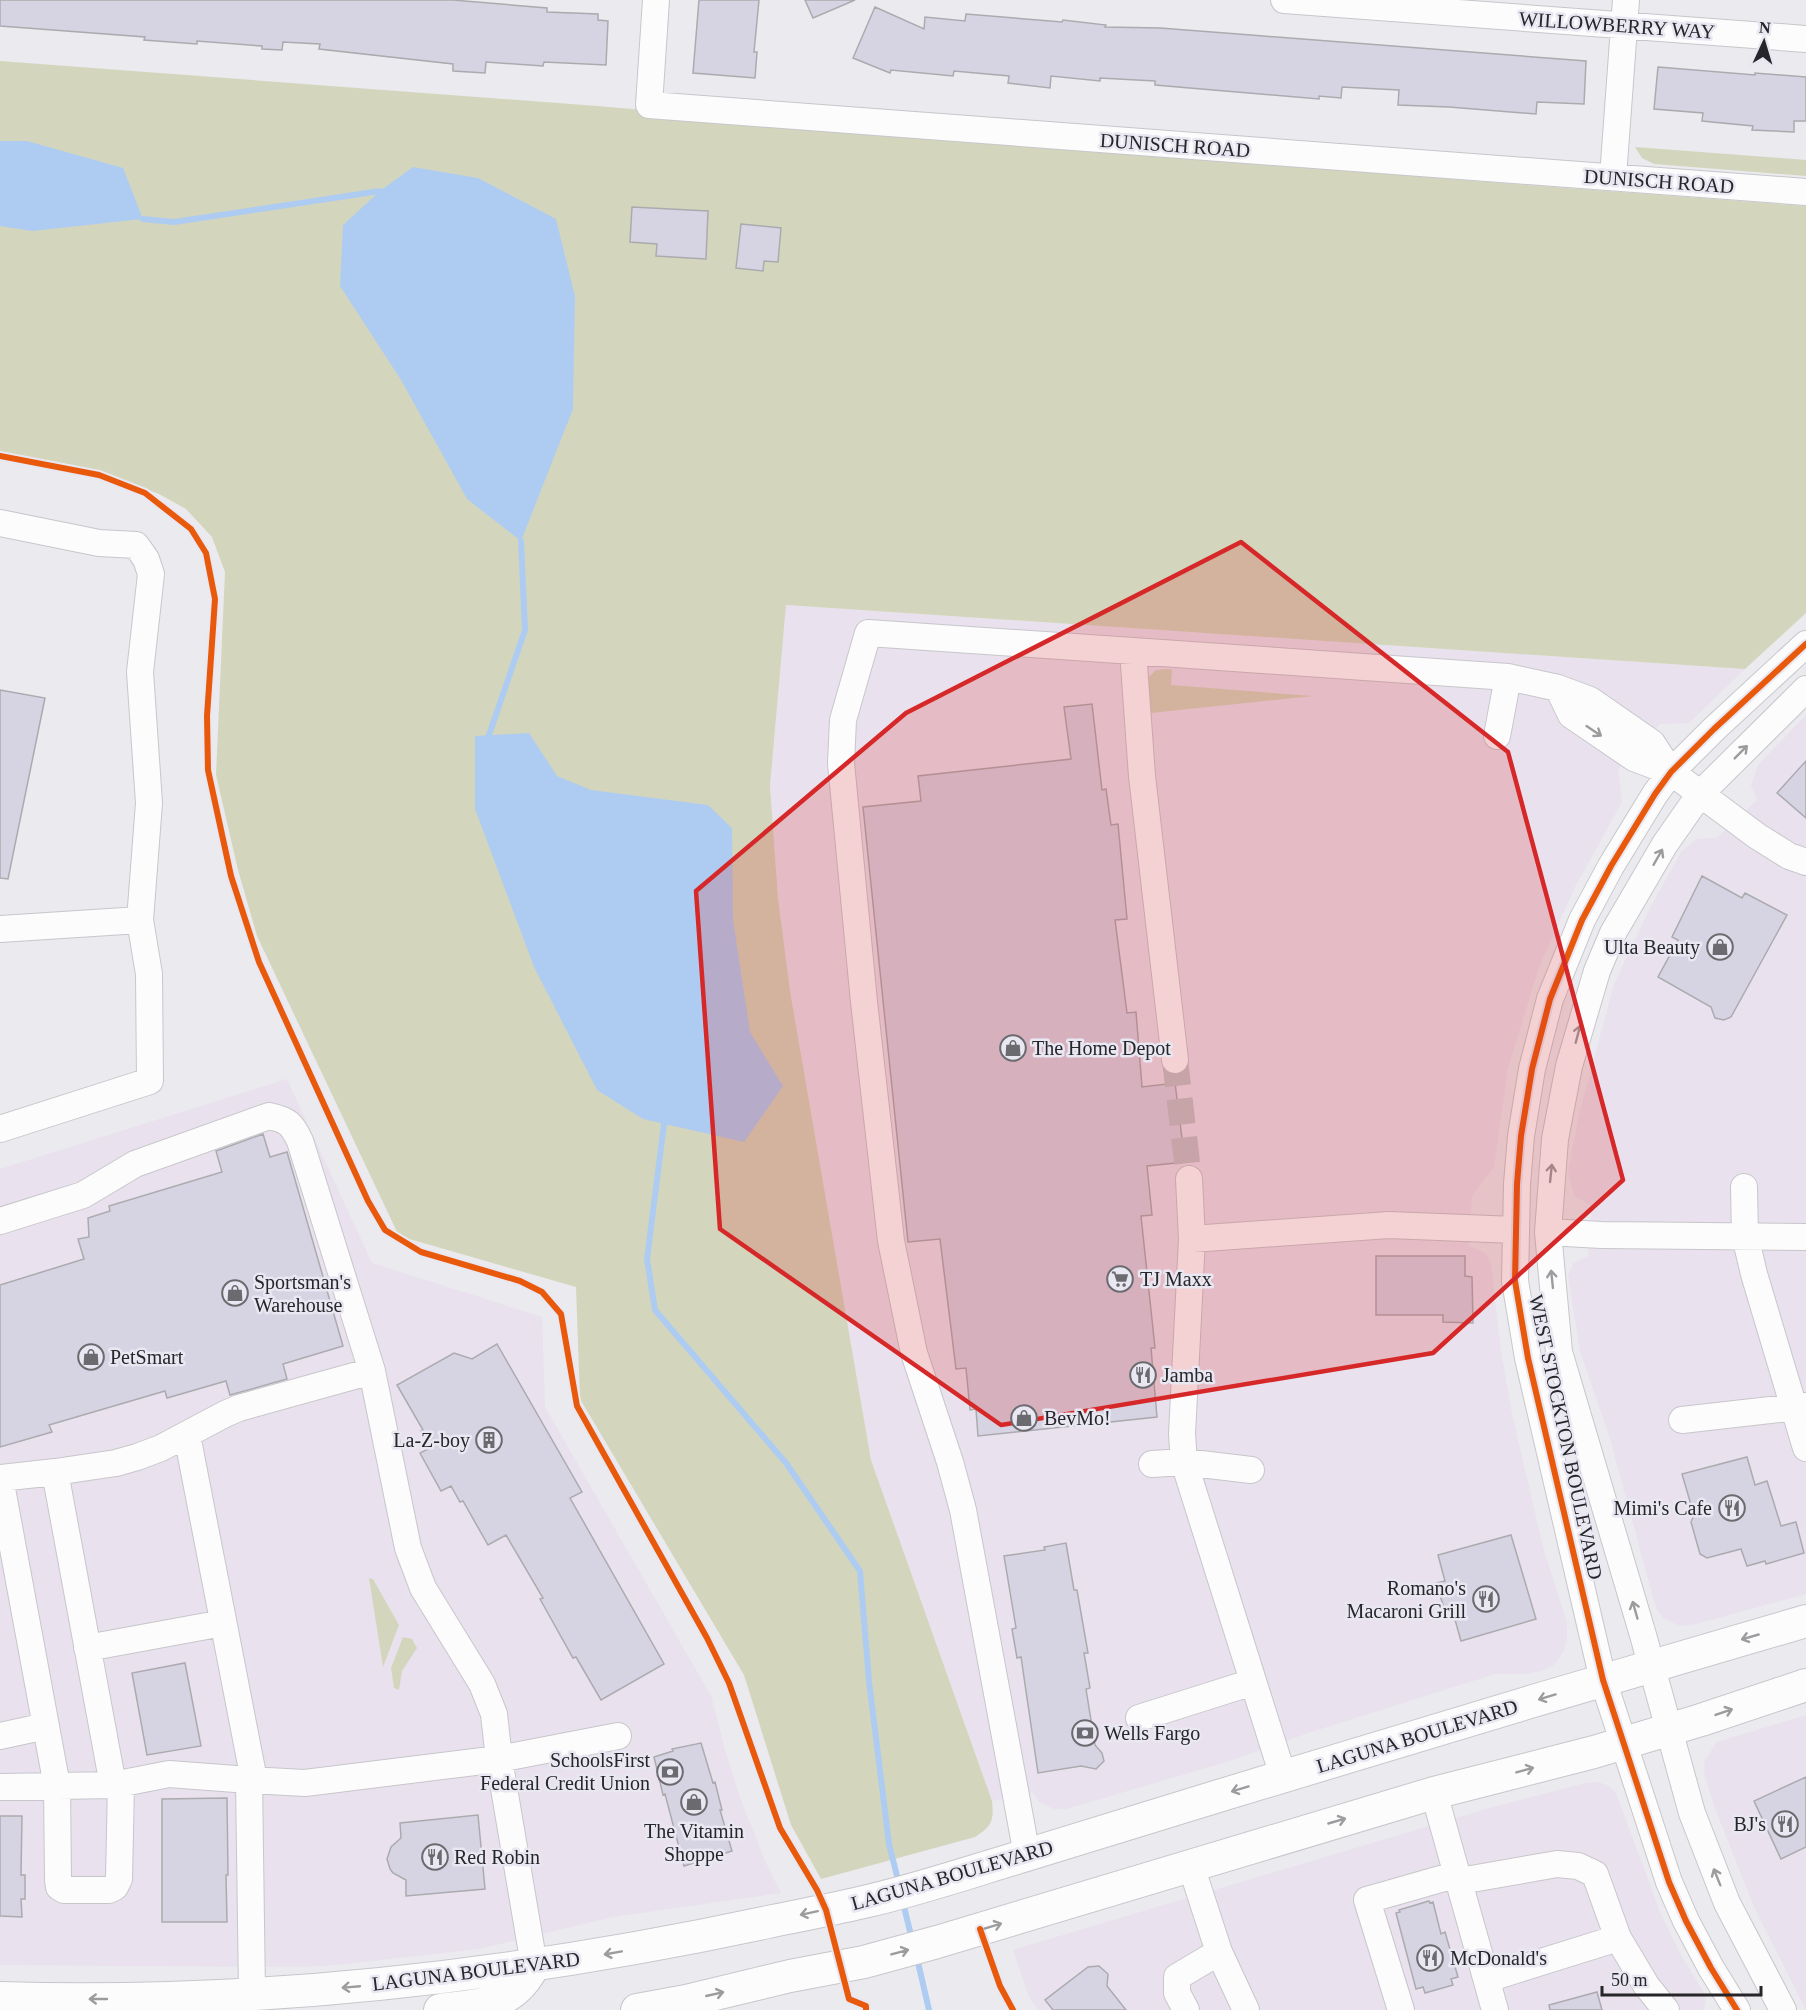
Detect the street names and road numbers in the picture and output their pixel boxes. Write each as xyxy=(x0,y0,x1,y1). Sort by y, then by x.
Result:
street label: WILLOWBERRY WAY xyxy=(1518,7,1716,43)
street label: DUNISCH ROAD xyxy=(1099,129,1251,161)
street label: DUNISCH ROAD xyxy=(1583,165,1735,197)
street label: WEST STOCKTON BOULEVARD xyxy=(1525,1292,1607,1582)
street label: LAGUNA BOULEVARD xyxy=(1314,1695,1520,1777)
street label: LAGUNA BOULEVARD xyxy=(848,1836,1056,1914)
street label: LAGUNA BOULEVARD xyxy=(371,1947,581,1995)

